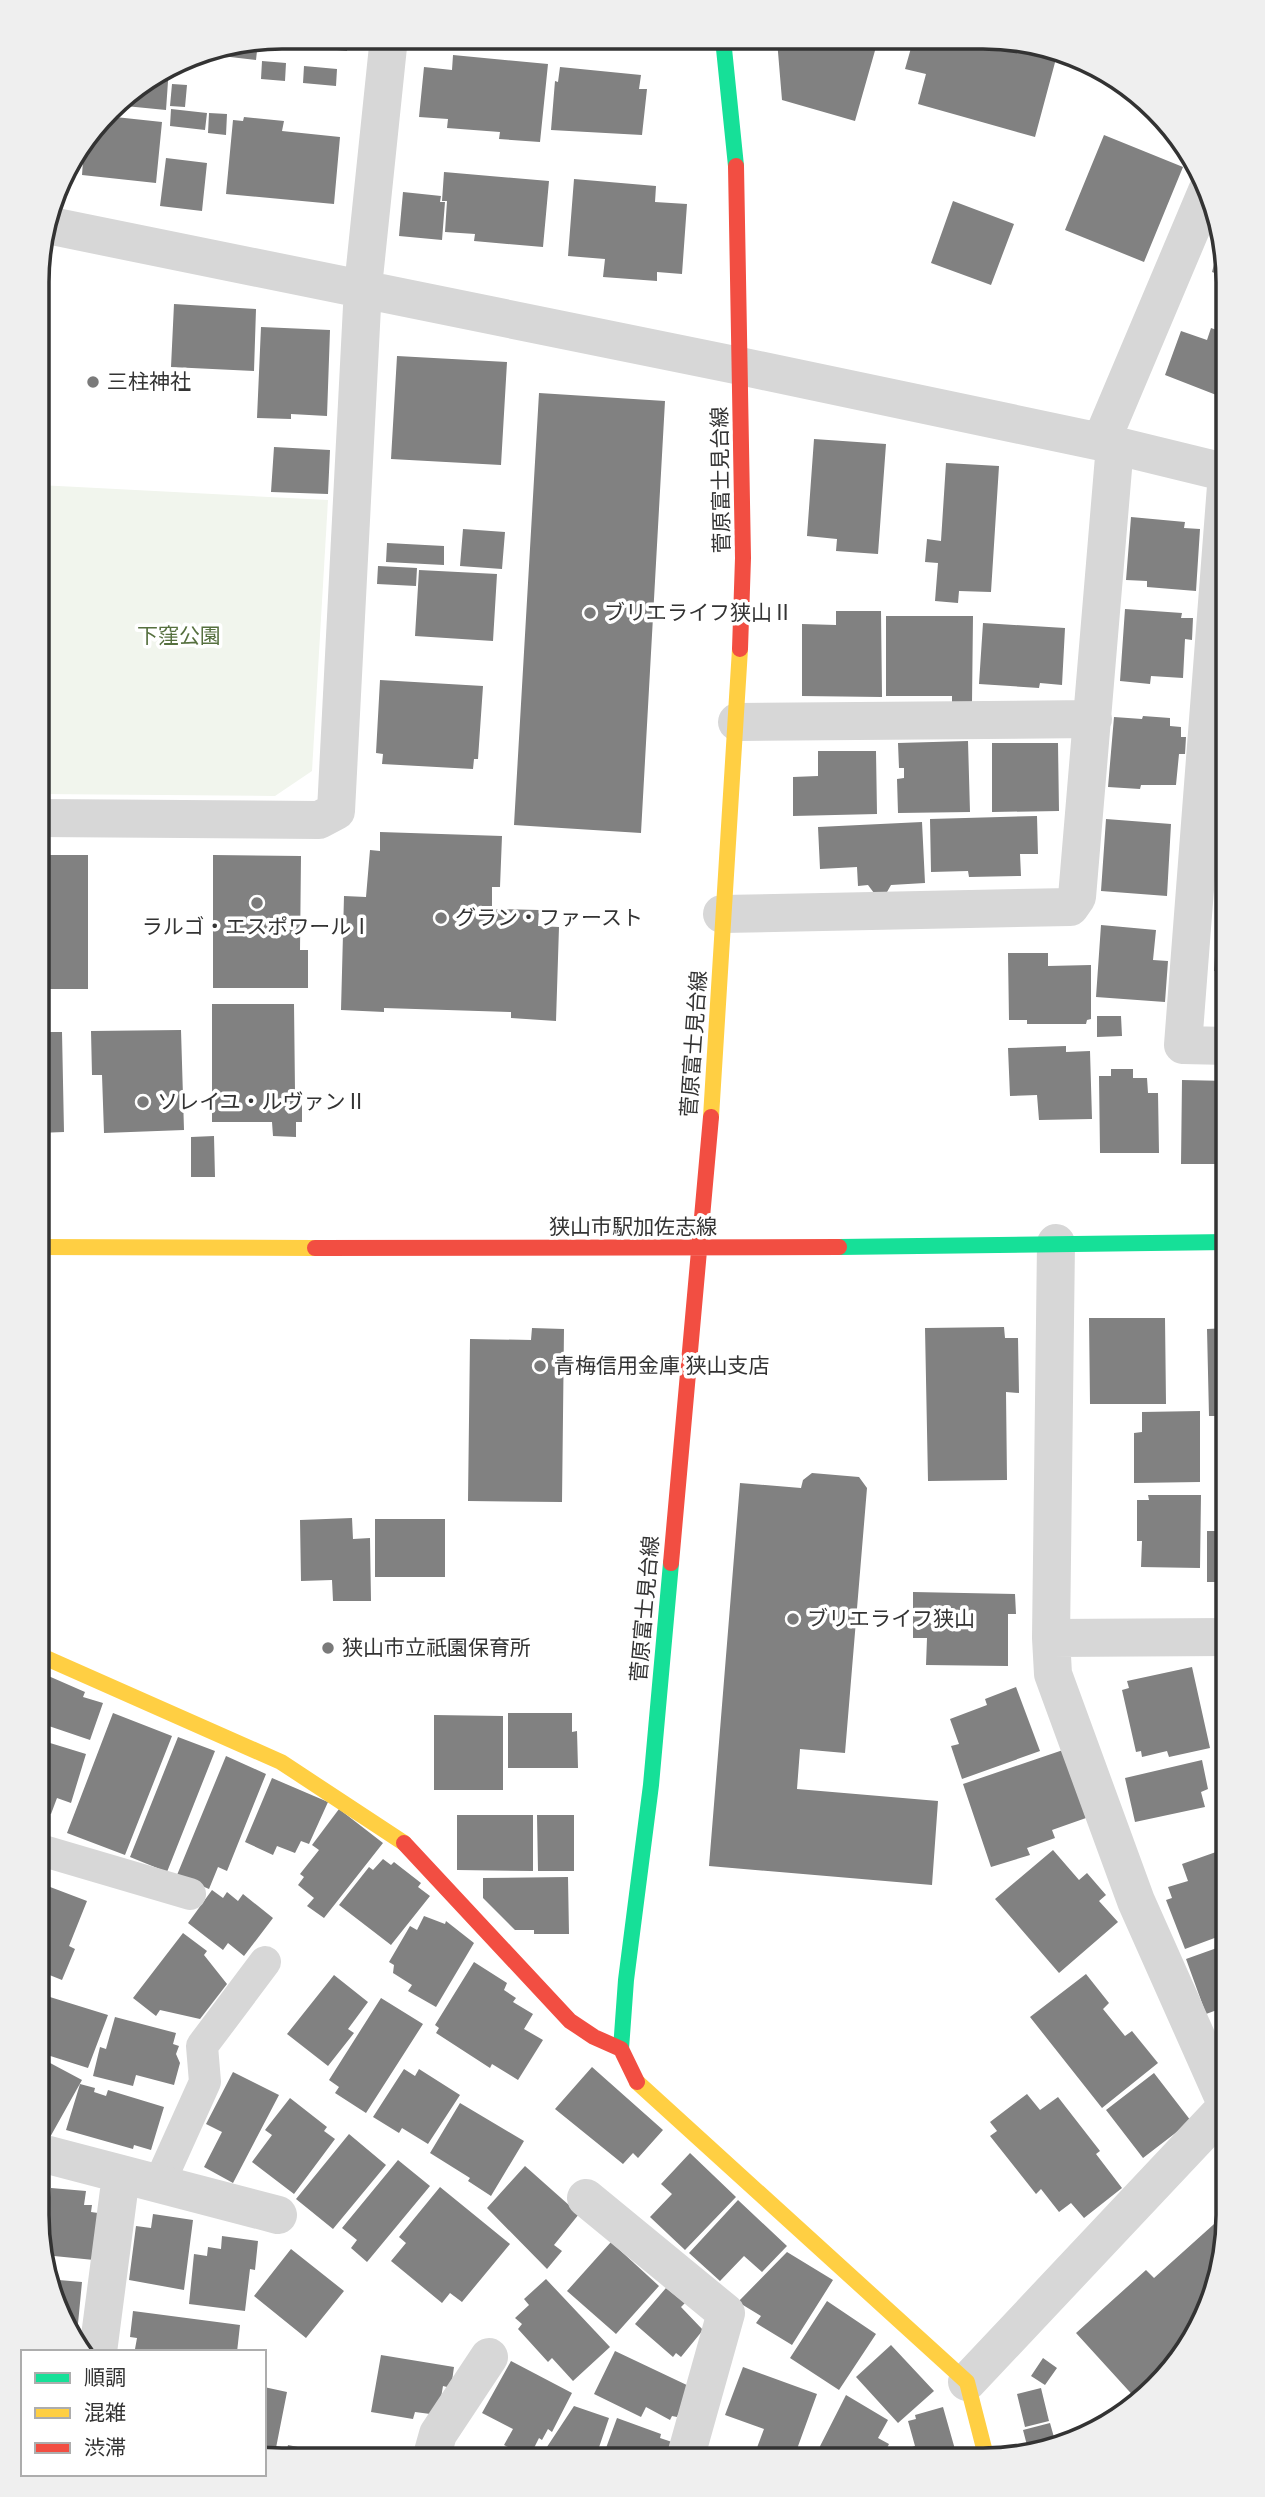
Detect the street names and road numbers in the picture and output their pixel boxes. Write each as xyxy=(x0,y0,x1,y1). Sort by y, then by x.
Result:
street label: 菅原富士見台線 xyxy=(707,406,735,554)
street label: 菅原富士見台線 xyxy=(676,970,712,1118)
street label: 狭山市駅加佐志線 xyxy=(549,1214,717,1240)
street label: 菅原富士見台線 xyxy=(626,1535,664,1683)

